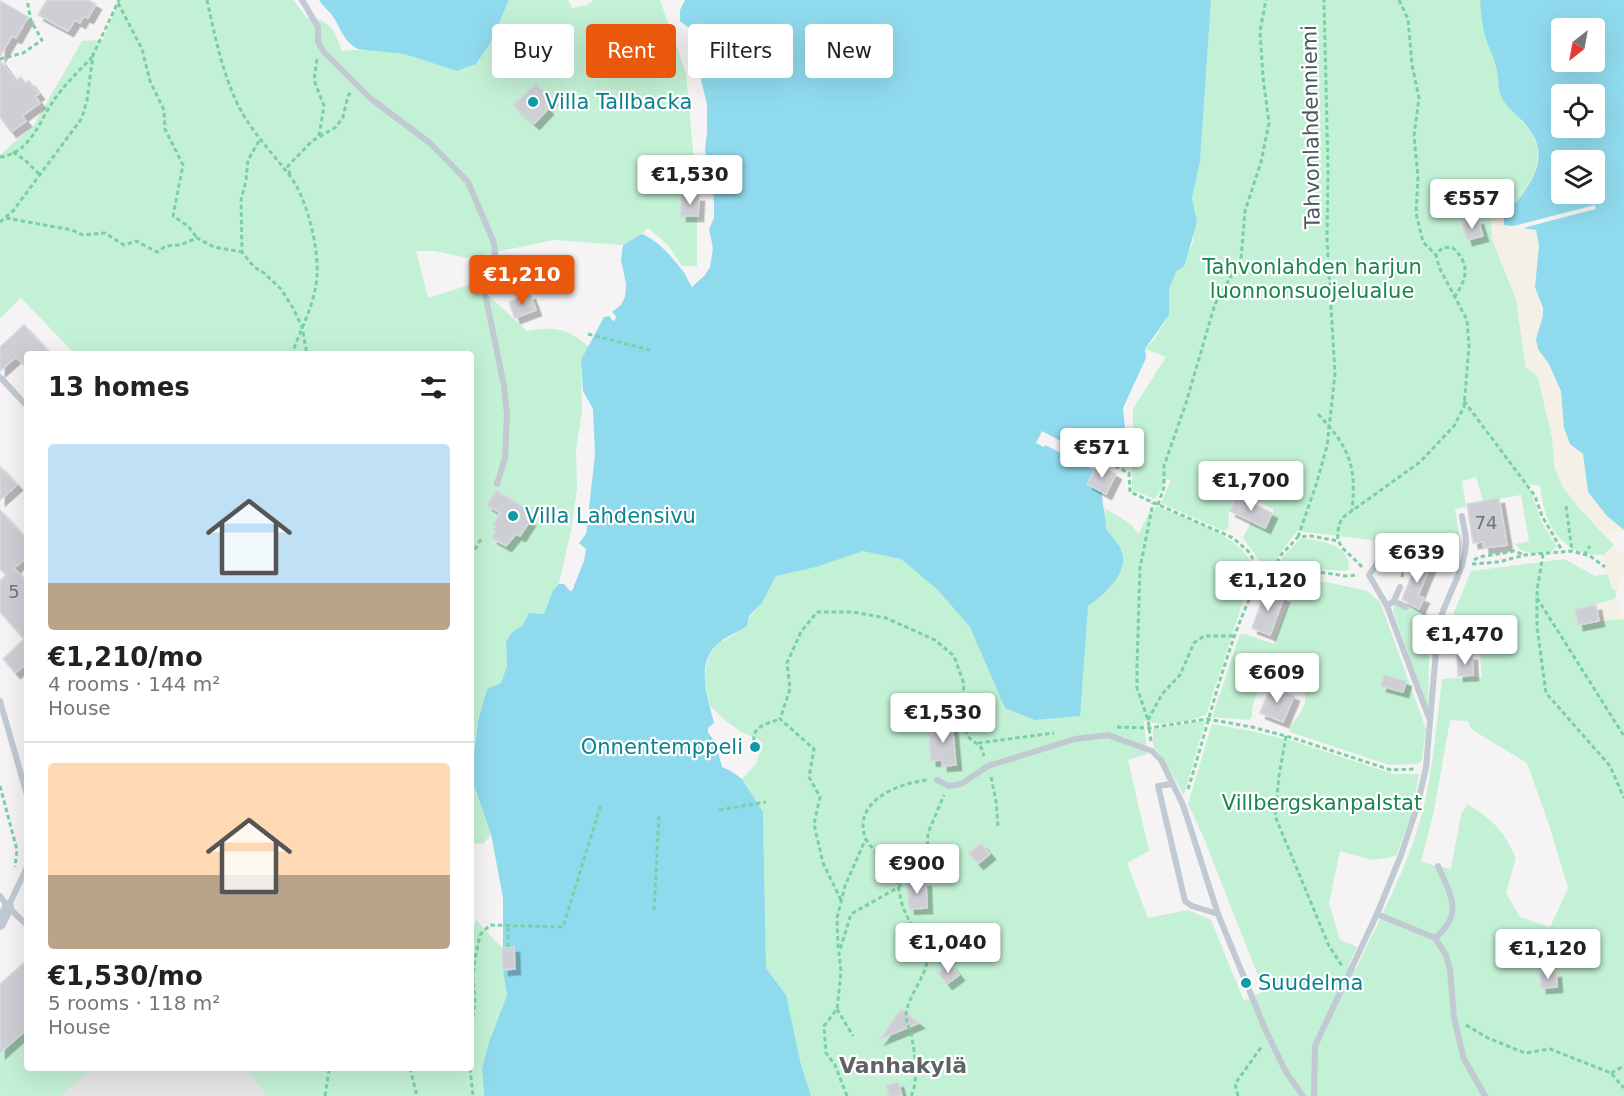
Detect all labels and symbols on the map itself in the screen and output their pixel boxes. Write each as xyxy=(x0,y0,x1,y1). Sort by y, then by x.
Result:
north arrow xyxy=(1551,18,1605,72)
street label: Tahvonlahdenniemi xyxy=(1297,25,1325,230)
place label: Villa Tallbacka xyxy=(545,90,692,114)
marker: Villa Tallbacka xyxy=(526,95,540,109)
pin: €1,530 xyxy=(641,155,739,206)
pin: €557 xyxy=(1436,179,1508,230)
pin: €1,210 xyxy=(473,255,571,306)
park label: Tahvonlahden harjun luonnonsuojelualue xyxy=(1201,255,1422,303)
pin: €571 xyxy=(1066,428,1138,479)
pin: €1,700 xyxy=(1202,461,1300,512)
place label: Villa Lahdensivu xyxy=(525,504,696,528)
marker: Villa Lahdensivu xyxy=(506,509,520,523)
house number: 74 xyxy=(1475,512,1497,533)
pin: €639 xyxy=(1381,533,1453,584)
pin: €1,120 xyxy=(1219,561,1317,612)
house number: 5 xyxy=(8,581,20,602)
pin: €1,470 xyxy=(1416,615,1514,666)
pin: €609 xyxy=(1241,653,1313,704)
pin: €1,530 xyxy=(894,693,992,744)
place label: Onnentemppeli xyxy=(581,735,743,759)
marker: Onnentemppeli xyxy=(748,740,762,754)
park label: Villbergskanpalstat xyxy=(1222,791,1422,815)
pin: €900 xyxy=(881,844,953,895)
pin: €1,040 xyxy=(899,923,997,974)
pin: €1,120 xyxy=(1499,929,1597,980)
place label: Suudelma xyxy=(1258,971,1363,995)
marker: Suudelma xyxy=(1239,976,1253,990)
district label: Vanhakylä xyxy=(839,1053,967,1078)

